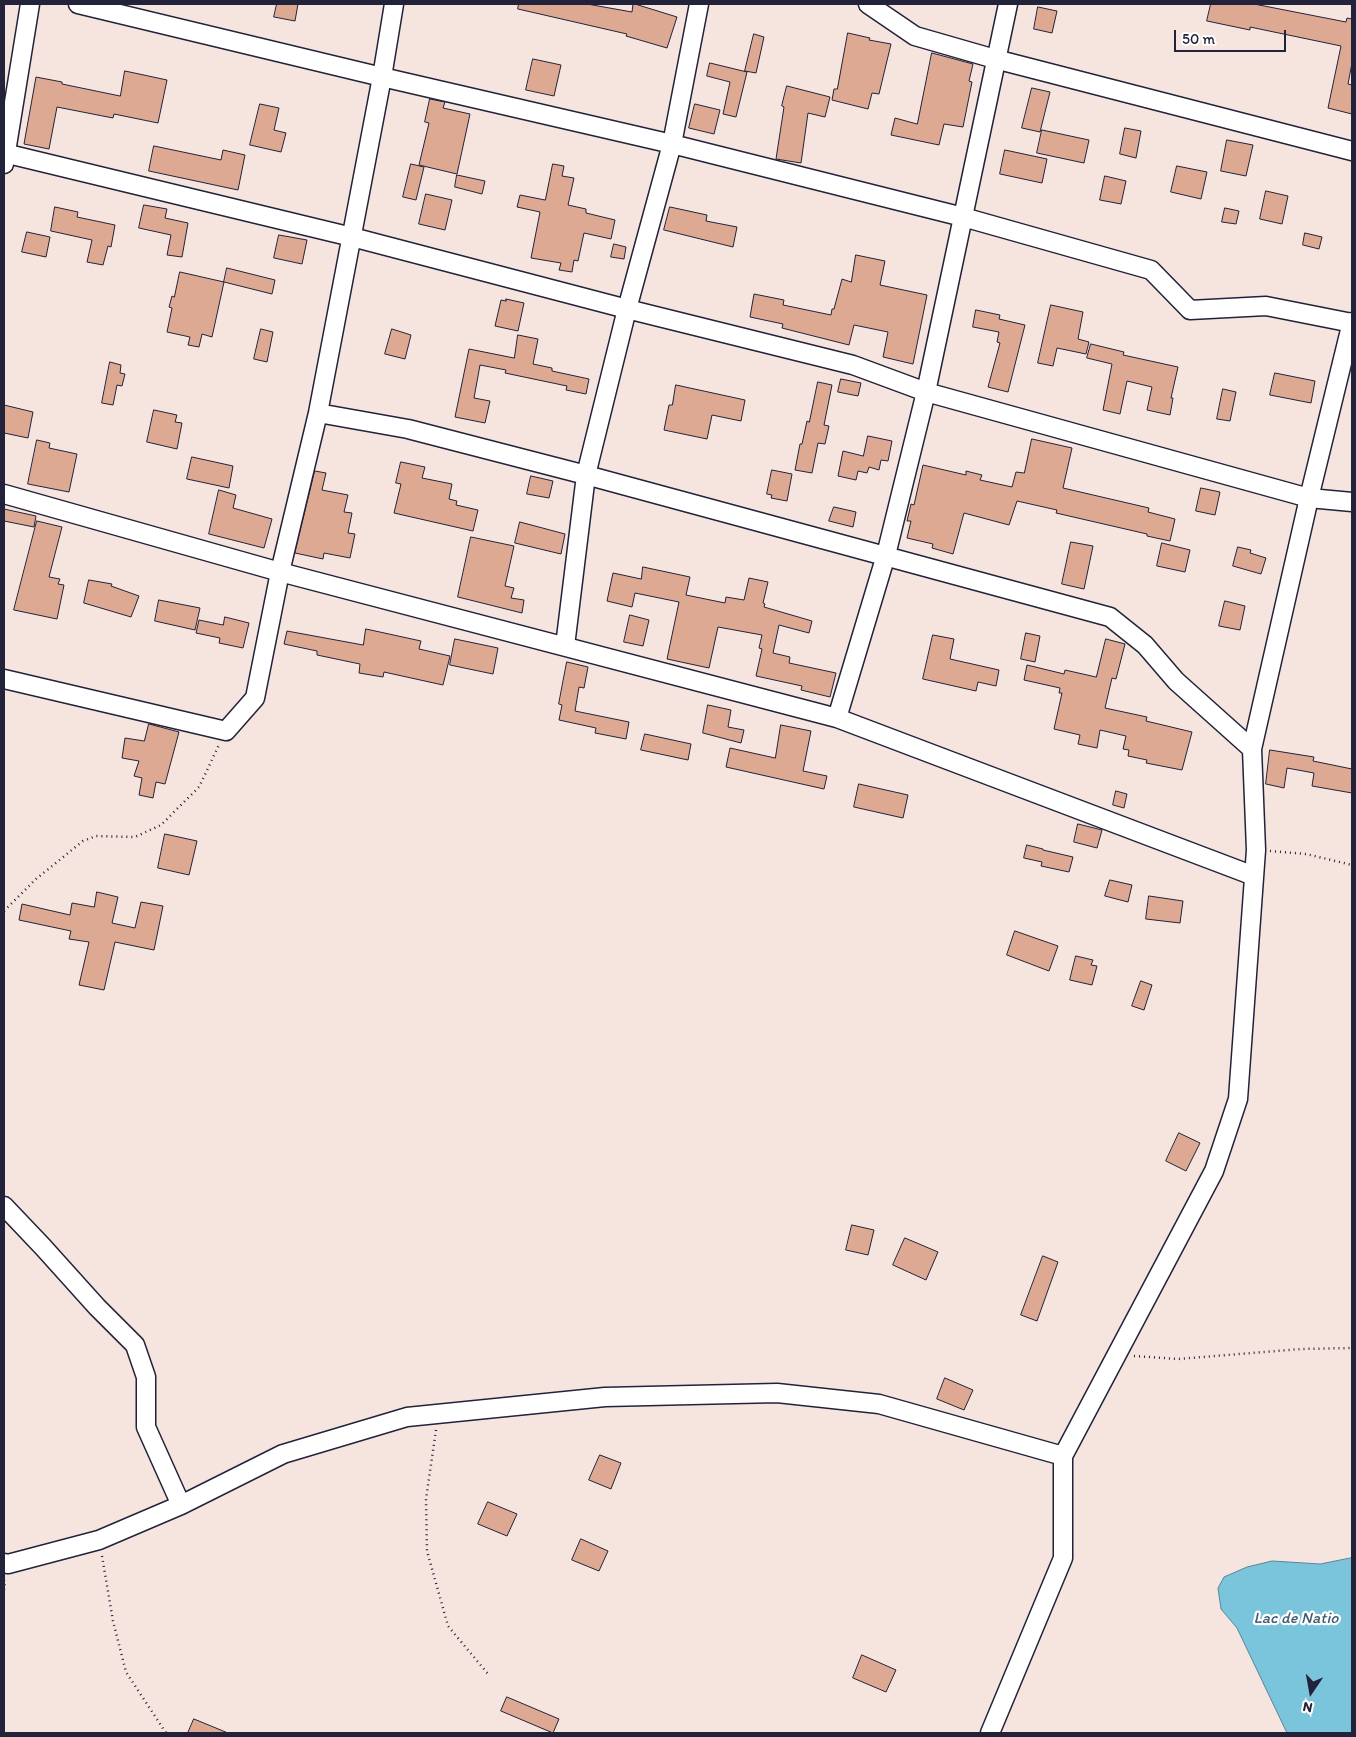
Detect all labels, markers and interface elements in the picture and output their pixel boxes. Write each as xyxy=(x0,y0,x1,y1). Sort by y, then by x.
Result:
scale bar xyxy=(1176,20,1288,52)
text: 50 m xyxy=(1182,30,1215,48)
water label: Lac de Natio xyxy=(1254,1609,1338,1629)
north arrow xyxy=(1286,1667,1336,1717)
text: N xyxy=(1301,1698,1314,1716)

